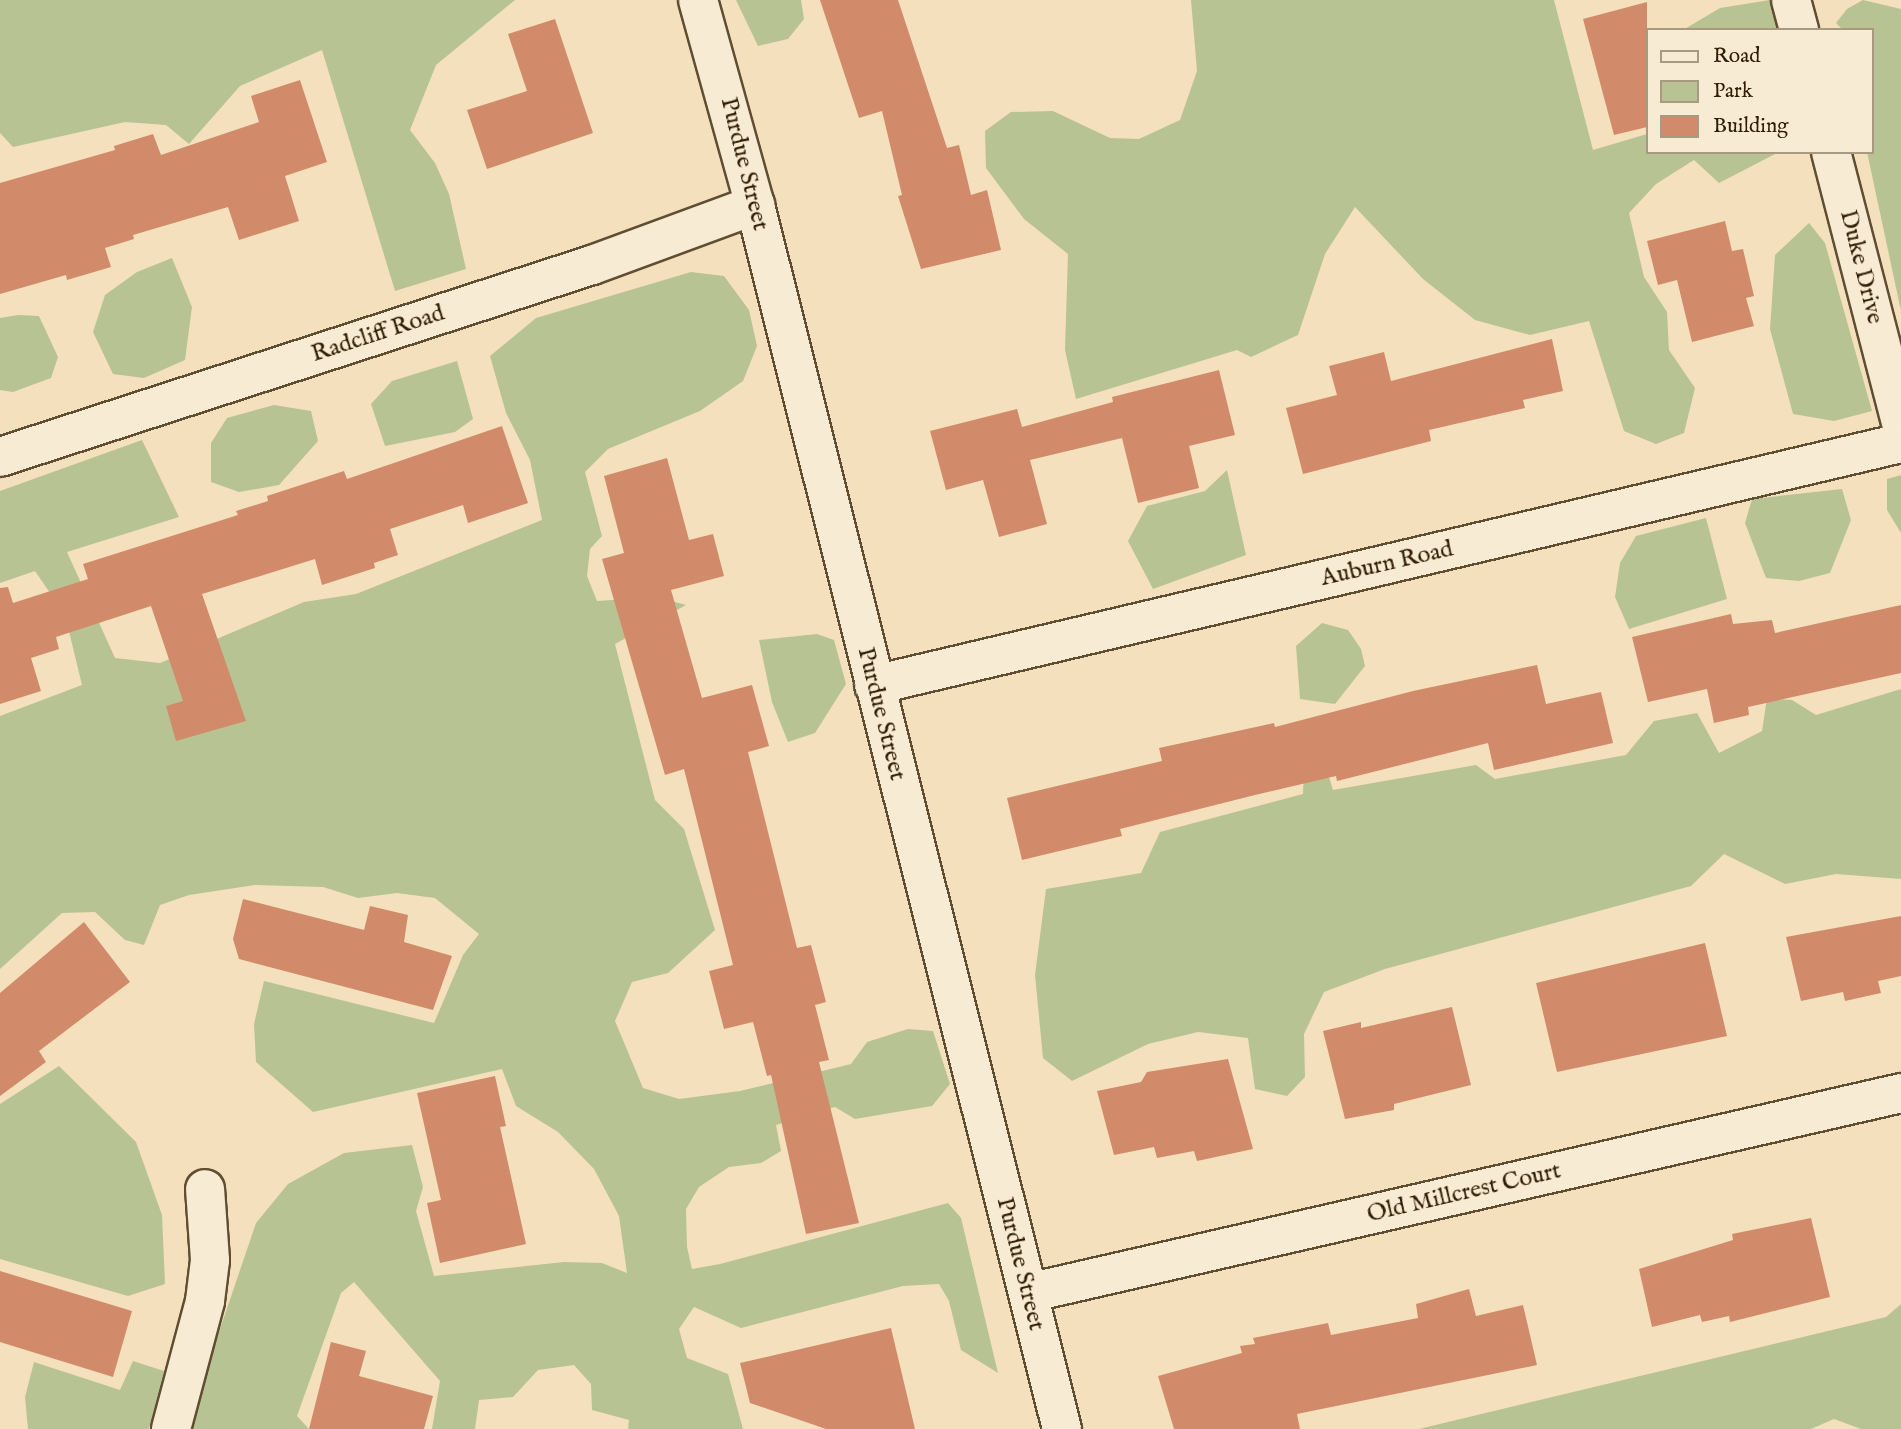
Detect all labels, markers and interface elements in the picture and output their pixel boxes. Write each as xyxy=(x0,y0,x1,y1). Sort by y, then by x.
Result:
legend xyxy=(1646,28,1873,154)
text: Road xyxy=(1713,43,1760,70)
text: Park xyxy=(1713,78,1753,105)
street label: Purdue Street xyxy=(714,94,774,234)
text: Building xyxy=(1713,113,1788,140)
street label: Duke Drive xyxy=(1833,207,1889,327)
street label: Radcliff Road xyxy=(308,299,448,369)
street label: Auburn Road xyxy=(1318,535,1456,593)
street label: Purdue Street xyxy=(851,644,911,784)
street label: Old Millcrest Court xyxy=(1364,1157,1564,1229)
street label: Purdue Street xyxy=(990,1194,1050,1334)

